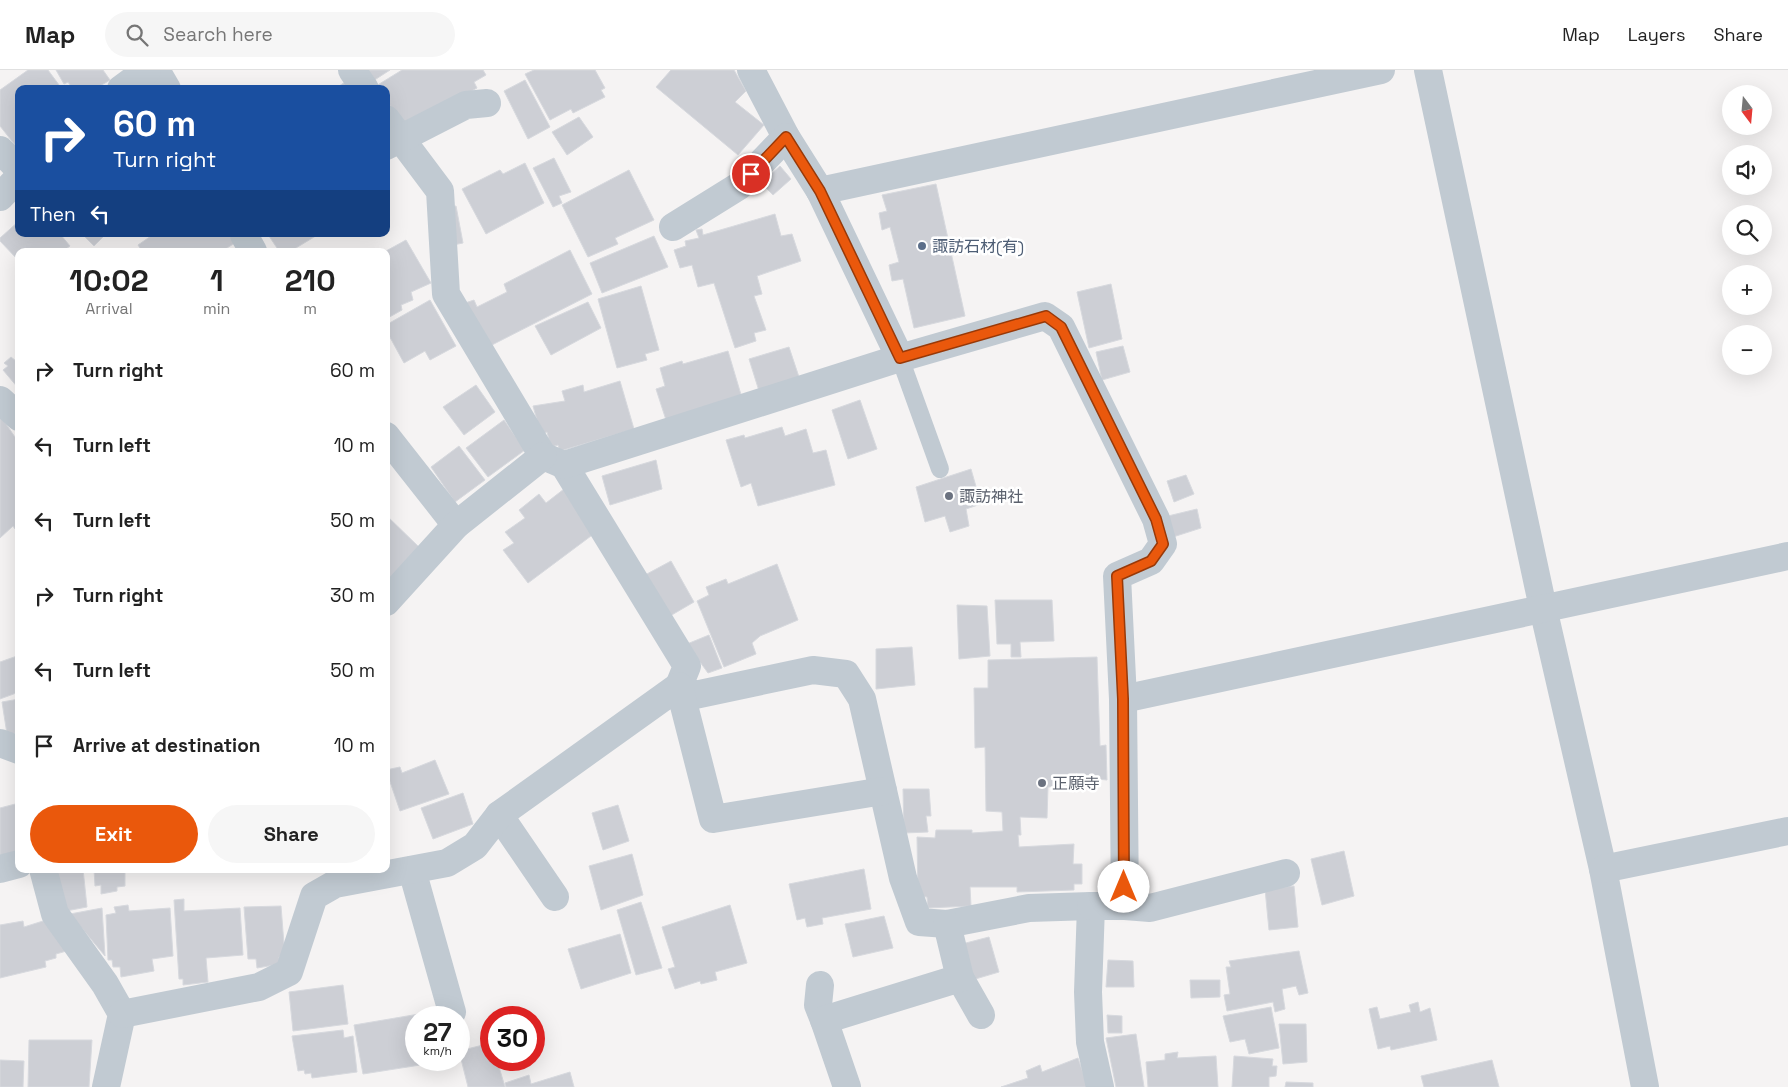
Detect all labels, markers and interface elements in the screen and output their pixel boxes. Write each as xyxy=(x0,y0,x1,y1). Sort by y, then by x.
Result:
search box xyxy=(105,12,455,57)
text: Map xyxy=(25,19,75,50)
icon: search xyxy=(123,21,151,49)
text: Search here xyxy=(163,22,273,47)
text: Map xyxy=(1562,23,1600,46)
text: Layers xyxy=(1628,23,1685,46)
text: Share xyxy=(1713,23,1763,46)
north arrow xyxy=(1722,85,1772,135)
map controls xyxy=(1722,85,1772,375)
text: 60 m xyxy=(113,102,196,146)
icon: right xyxy=(30,105,95,170)
text: Turn right xyxy=(113,145,216,173)
button: sound xyxy=(1722,145,1772,195)
pin xyxy=(730,153,772,195)
icon: arrive xyxy=(737,160,765,188)
icon: left xyxy=(86,200,114,228)
text: Then xyxy=(30,202,76,227)
button: search xyxy=(1722,205,1772,255)
place label: 諏訪石材(有) xyxy=(932,236,1024,257)
marker: 諏訪石材(有) xyxy=(916,240,928,252)
text: 10:02 xyxy=(69,261,149,300)
text: 1 xyxy=(210,261,223,300)
text: 210 xyxy=(285,261,336,300)
button: + xyxy=(1722,265,1772,315)
text: Arrival xyxy=(85,298,133,319)
text: min xyxy=(203,298,230,319)
text: m xyxy=(303,298,317,319)
button: − xyxy=(1722,325,1772,375)
icon: right xyxy=(30,357,58,385)
text: Turn right xyxy=(73,358,163,383)
text: 60 m xyxy=(330,358,375,383)
icon: left xyxy=(30,432,58,460)
text: Turn left xyxy=(73,433,151,458)
text: 10 m xyxy=(334,433,375,458)
place label: 諏訪神社 xyxy=(959,486,1023,507)
marker: 諏訪神社 xyxy=(943,490,955,502)
icon: left xyxy=(30,507,58,535)
text: Turn left xyxy=(73,508,151,533)
text: 50 m xyxy=(330,508,375,533)
icon: right xyxy=(30,582,58,610)
text: Turn right xyxy=(73,583,163,608)
text: 30 m xyxy=(330,583,375,608)
icon: left xyxy=(30,657,58,685)
text: Turn left xyxy=(73,658,151,683)
text: 50 m xyxy=(330,658,375,683)
icon: arrive xyxy=(30,732,58,760)
text: Arrive at destination xyxy=(73,733,261,758)
text: 10 m xyxy=(334,733,375,758)
place label: 正願寺 xyxy=(1052,773,1100,794)
marker: 正願寺 xyxy=(1036,777,1048,789)
button: Exit xyxy=(30,805,198,863)
button: Share xyxy=(208,805,375,863)
position arrow xyxy=(1097,860,1149,912)
speed limit sign: 30 xyxy=(480,1006,545,1071)
text: 27 xyxy=(423,1016,452,1048)
text: km/h xyxy=(423,1043,452,1059)

